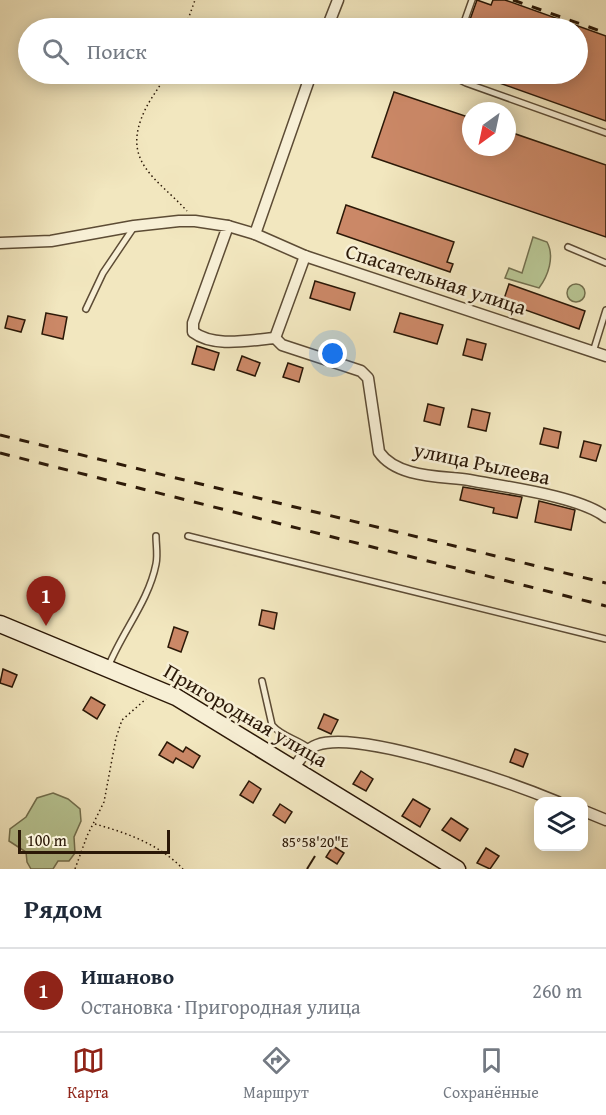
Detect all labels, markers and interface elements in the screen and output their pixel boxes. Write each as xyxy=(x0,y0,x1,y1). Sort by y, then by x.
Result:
search box xyxy=(18,18,588,84)
icon: search xyxy=(39,35,72,68)
text: Поиск xyxy=(87,35,147,67)
north arrow xyxy=(462,102,516,156)
street label: Спасательная улица xyxy=(342,235,530,323)
your location xyxy=(318,339,347,368)
street label: улица Рылеева xyxy=(410,433,553,493)
pin: 1 xyxy=(26,576,66,626)
street label: Пригородная улица xyxy=(158,655,334,775)
map controls xyxy=(534,797,588,851)
button: layers xyxy=(534,797,588,851)
scale bar xyxy=(18,827,170,854)
text: 100 m xyxy=(27,828,67,852)
text: 85°58'20"E xyxy=(282,831,349,852)
text: Рядом xyxy=(24,889,102,928)
text: Ишаново xyxy=(81,960,174,992)
text: 1 xyxy=(38,976,49,1005)
text: 260 m xyxy=(532,976,582,1005)
text: Остановка · Пригородная улица xyxy=(81,992,361,1021)
tab: Карта xyxy=(67,1044,109,1104)
tab: Маршрут xyxy=(243,1044,309,1104)
tab: Сохранённые xyxy=(443,1044,539,1104)

